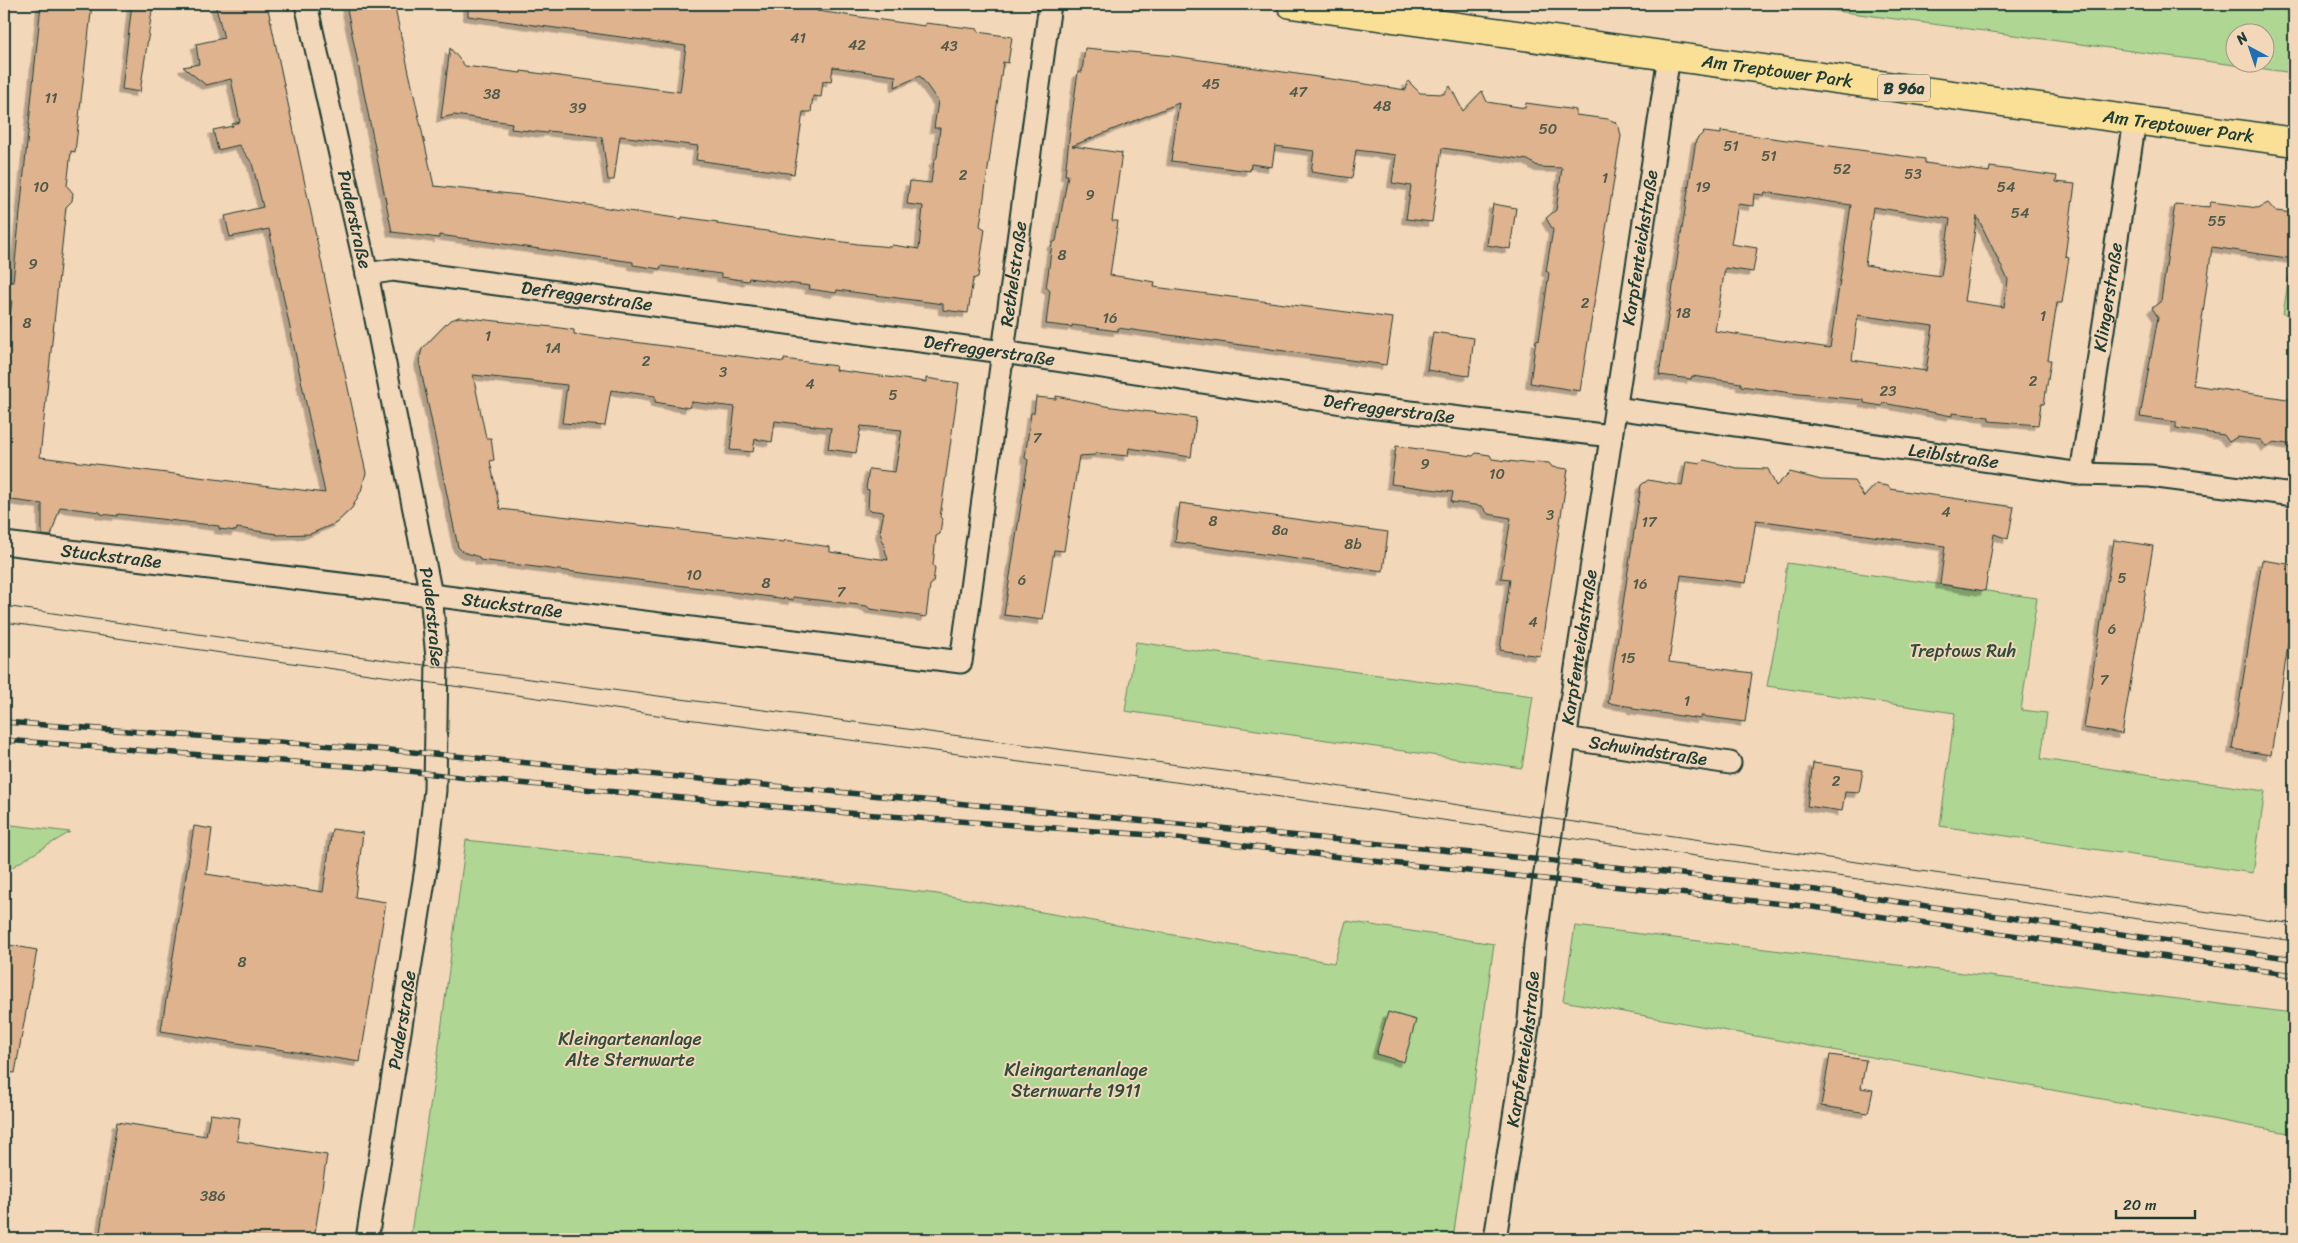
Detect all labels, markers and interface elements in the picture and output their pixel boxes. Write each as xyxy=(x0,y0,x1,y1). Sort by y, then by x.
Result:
north arrow xyxy=(2226,22,2276,72)
house number: 41 xyxy=(790,25,806,51)
text: N xyxy=(2229,26,2254,52)
house number: 42 xyxy=(848,32,866,58)
house number: 43 xyxy=(940,33,958,59)
street label: Am Treptower Park xyxy=(1699,45,1855,97)
house number: 45 xyxy=(1202,71,1220,97)
road number: B 96a xyxy=(1878,75,1930,102)
house number: 47 xyxy=(1289,79,1308,105)
house number: 38 xyxy=(483,81,501,107)
house number: 11 xyxy=(45,85,57,111)
house number: 48 xyxy=(1373,93,1391,119)
house number: 39 xyxy=(569,95,587,121)
street label: Am Treptower Park xyxy=(2100,100,2257,152)
house number: 50 xyxy=(1539,116,1557,142)
house number: 51 xyxy=(1723,133,1739,159)
house number: 51 xyxy=(1761,143,1777,169)
house number: 52 xyxy=(1833,156,1851,182)
house number: 53 xyxy=(1904,161,1922,187)
house number: 2 xyxy=(959,162,968,188)
house number: 1 xyxy=(1602,165,1608,191)
street label: Puderstraße xyxy=(328,167,381,272)
street label: Karpfenteichstraße xyxy=(1612,168,1668,328)
house number: 10 xyxy=(33,174,49,200)
house number: 19 xyxy=(1695,174,1711,200)
house number: 54 xyxy=(1997,174,2015,200)
house number: 9 xyxy=(1085,182,1095,208)
house number: 54 xyxy=(2011,200,2029,226)
house number: 55 xyxy=(2208,208,2226,234)
street label: Rethelstraße xyxy=(991,219,1036,329)
street label: Klingerstraße xyxy=(2084,240,2132,354)
house number: 8 xyxy=(1057,242,1067,268)
house number: 9 xyxy=(28,251,38,277)
street label: Defreggerstraße xyxy=(519,271,655,321)
house number: 2 xyxy=(1581,290,1590,316)
house number: 18 xyxy=(1675,300,1691,326)
house number: 1 xyxy=(2040,303,2046,329)
house number: 16 xyxy=(1103,305,1117,331)
house number: 8 xyxy=(22,310,32,336)
house number: 1 xyxy=(485,323,491,349)
street label: Defreggerstraße xyxy=(922,325,1057,376)
house number: 1A xyxy=(545,335,561,361)
house number: 2 xyxy=(642,348,651,374)
house number: 3 xyxy=(719,359,727,385)
house number: 2 xyxy=(2029,368,2038,394)
house number: 4 xyxy=(805,371,815,397)
house number: 23 xyxy=(1880,378,1896,404)
house number: 5 xyxy=(888,382,898,408)
street label: Defreggerstraße xyxy=(1321,384,1457,433)
house number: 7 xyxy=(1033,425,1043,451)
street label: Leiblstraße xyxy=(1906,434,2001,478)
house number: 9 xyxy=(1420,451,1430,477)
house number: 10 xyxy=(1489,461,1505,487)
house number: 4 xyxy=(1941,499,1951,525)
house number: 3 xyxy=(1546,502,1554,528)
house number: 8 xyxy=(1208,508,1218,534)
house number: 17 xyxy=(1641,509,1658,535)
house number: 8a xyxy=(1272,517,1289,543)
house number: 8b xyxy=(1344,531,1362,557)
street label: Stuckstraße xyxy=(59,534,164,578)
house number: 10 xyxy=(686,562,702,588)
street label: Puderstraße xyxy=(410,564,453,667)
house number: 5 xyxy=(2117,565,2127,591)
house number: 6 xyxy=(1018,567,1026,593)
street label: Karpfenteichstraße xyxy=(1552,567,1607,727)
house number: 8 xyxy=(761,570,771,596)
house number: 16 xyxy=(1633,571,1647,597)
house number: 7 xyxy=(837,579,847,605)
street label: Stuckstraße xyxy=(460,583,565,628)
house number: 4 xyxy=(1528,609,1538,635)
house number: 6 xyxy=(2108,616,2116,642)
park label: Treptows Ruh xyxy=(1910,635,2016,667)
house number: 15 xyxy=(1620,645,1636,671)
house number: 7 xyxy=(2100,667,2110,693)
house number: 1 xyxy=(1684,688,1690,714)
street label: Schwindstraße xyxy=(1587,726,1710,775)
house number: 2 xyxy=(1832,768,1841,794)
house number: 8 xyxy=(237,949,247,975)
street label: Puderstraße xyxy=(378,968,426,1072)
street label: Karpfenteichstraße xyxy=(1497,970,1549,1129)
park label: Kleingartenanlage Alte Sternwarte xyxy=(558,1023,702,1076)
park label: Kleingartenanlage Sternwarte 1911 xyxy=(1004,1054,1148,1107)
house number: 386 xyxy=(200,1183,226,1209)
scale bar xyxy=(2116,1188,2194,1220)
text: 20 m xyxy=(2123,1192,2157,1218)

